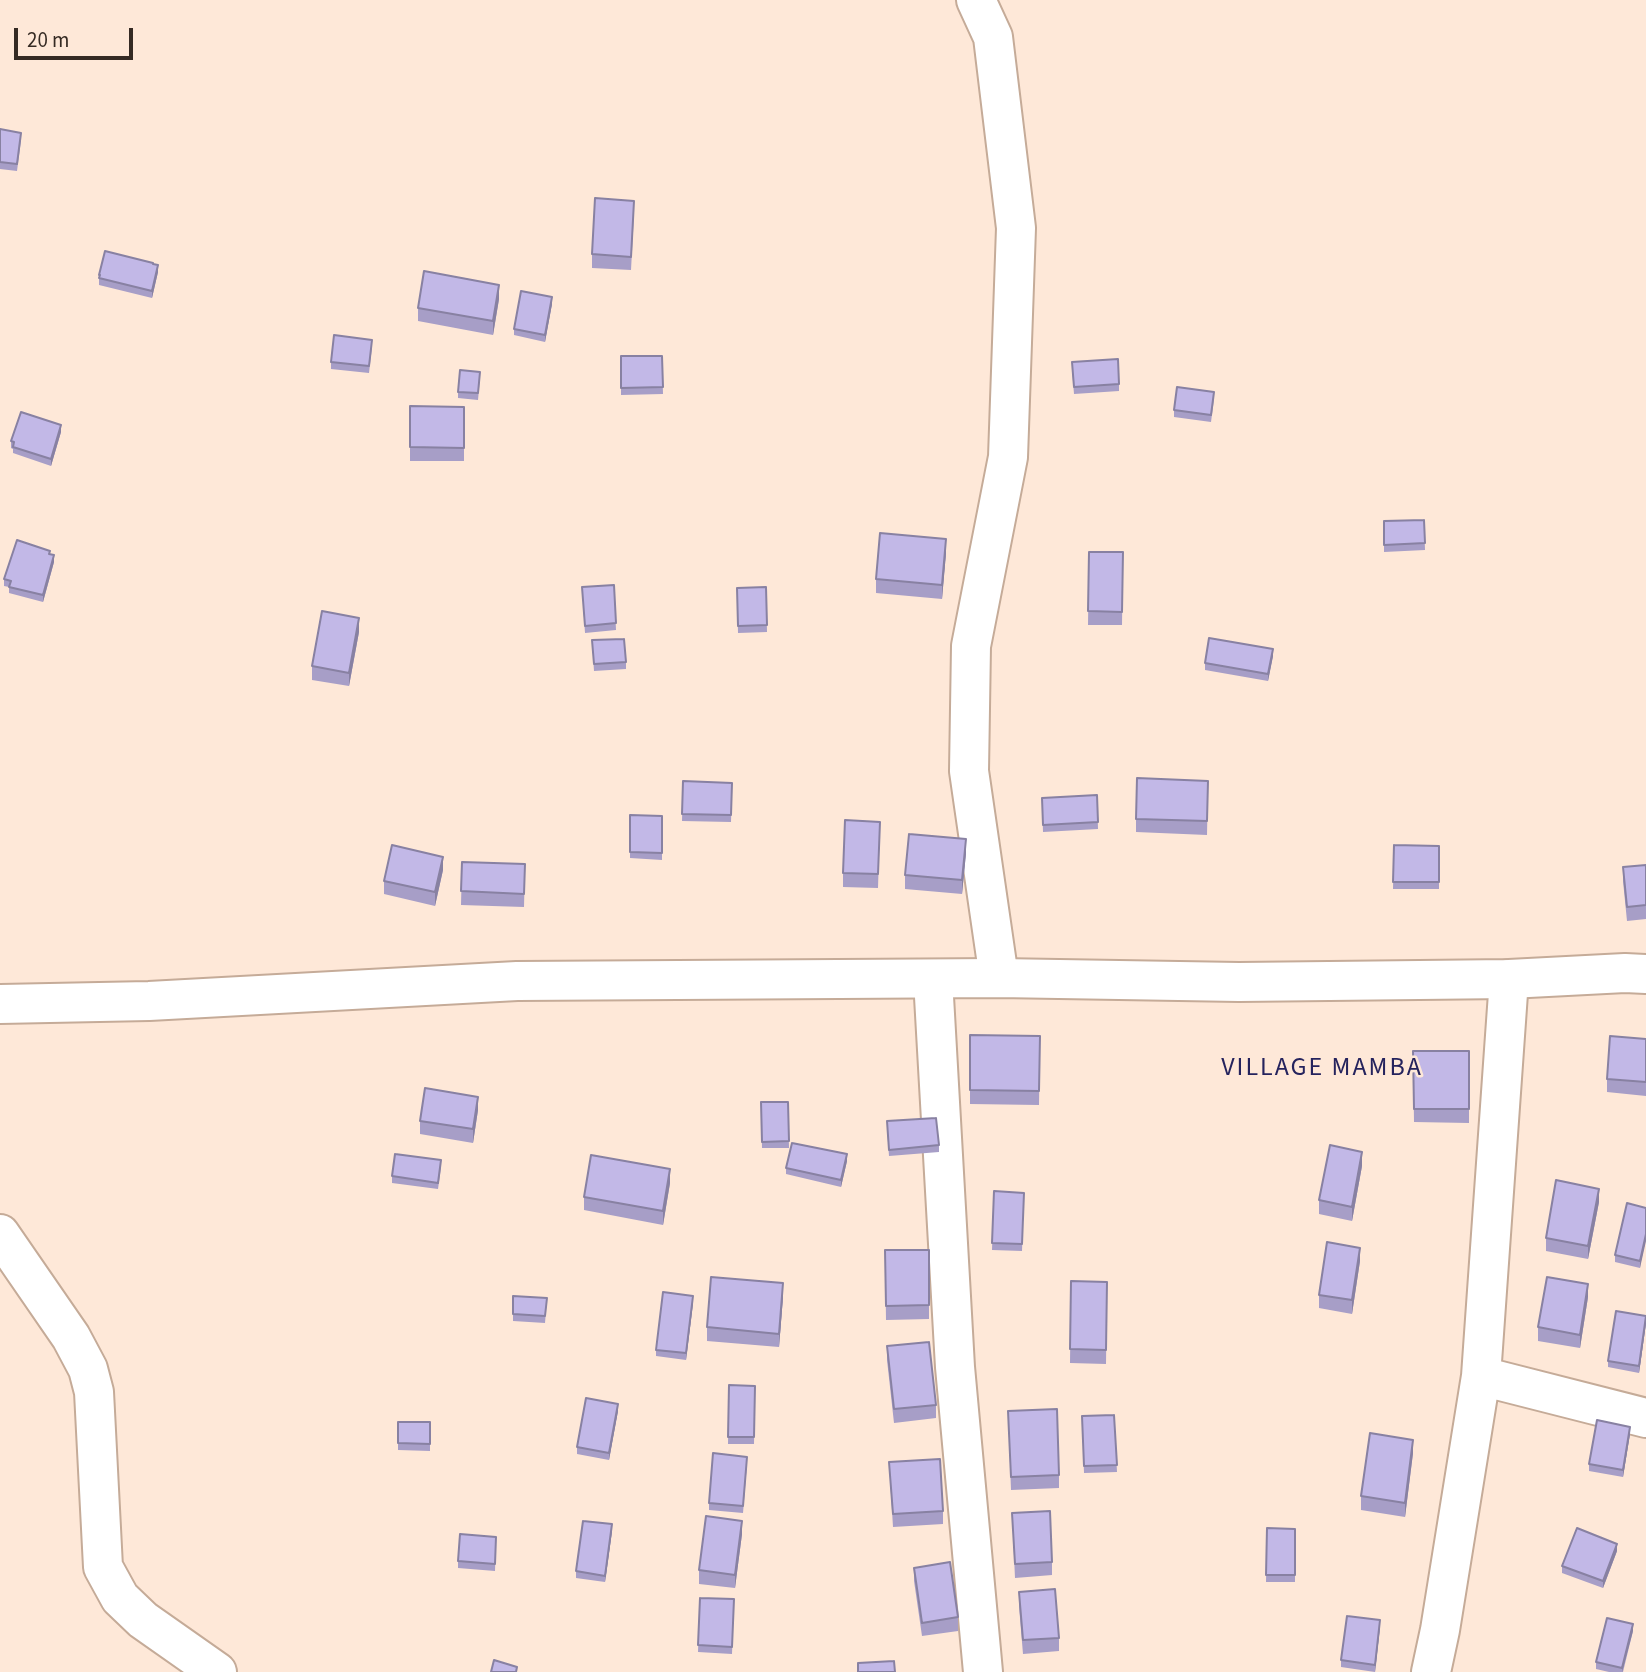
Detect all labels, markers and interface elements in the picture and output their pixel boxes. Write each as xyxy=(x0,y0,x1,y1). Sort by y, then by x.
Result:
scale bar xyxy=(18,14,136,58)
text: 20 m xyxy=(27,25,69,55)
district label: VILLAGE MAMBA xyxy=(1223,1053,1421,1085)

